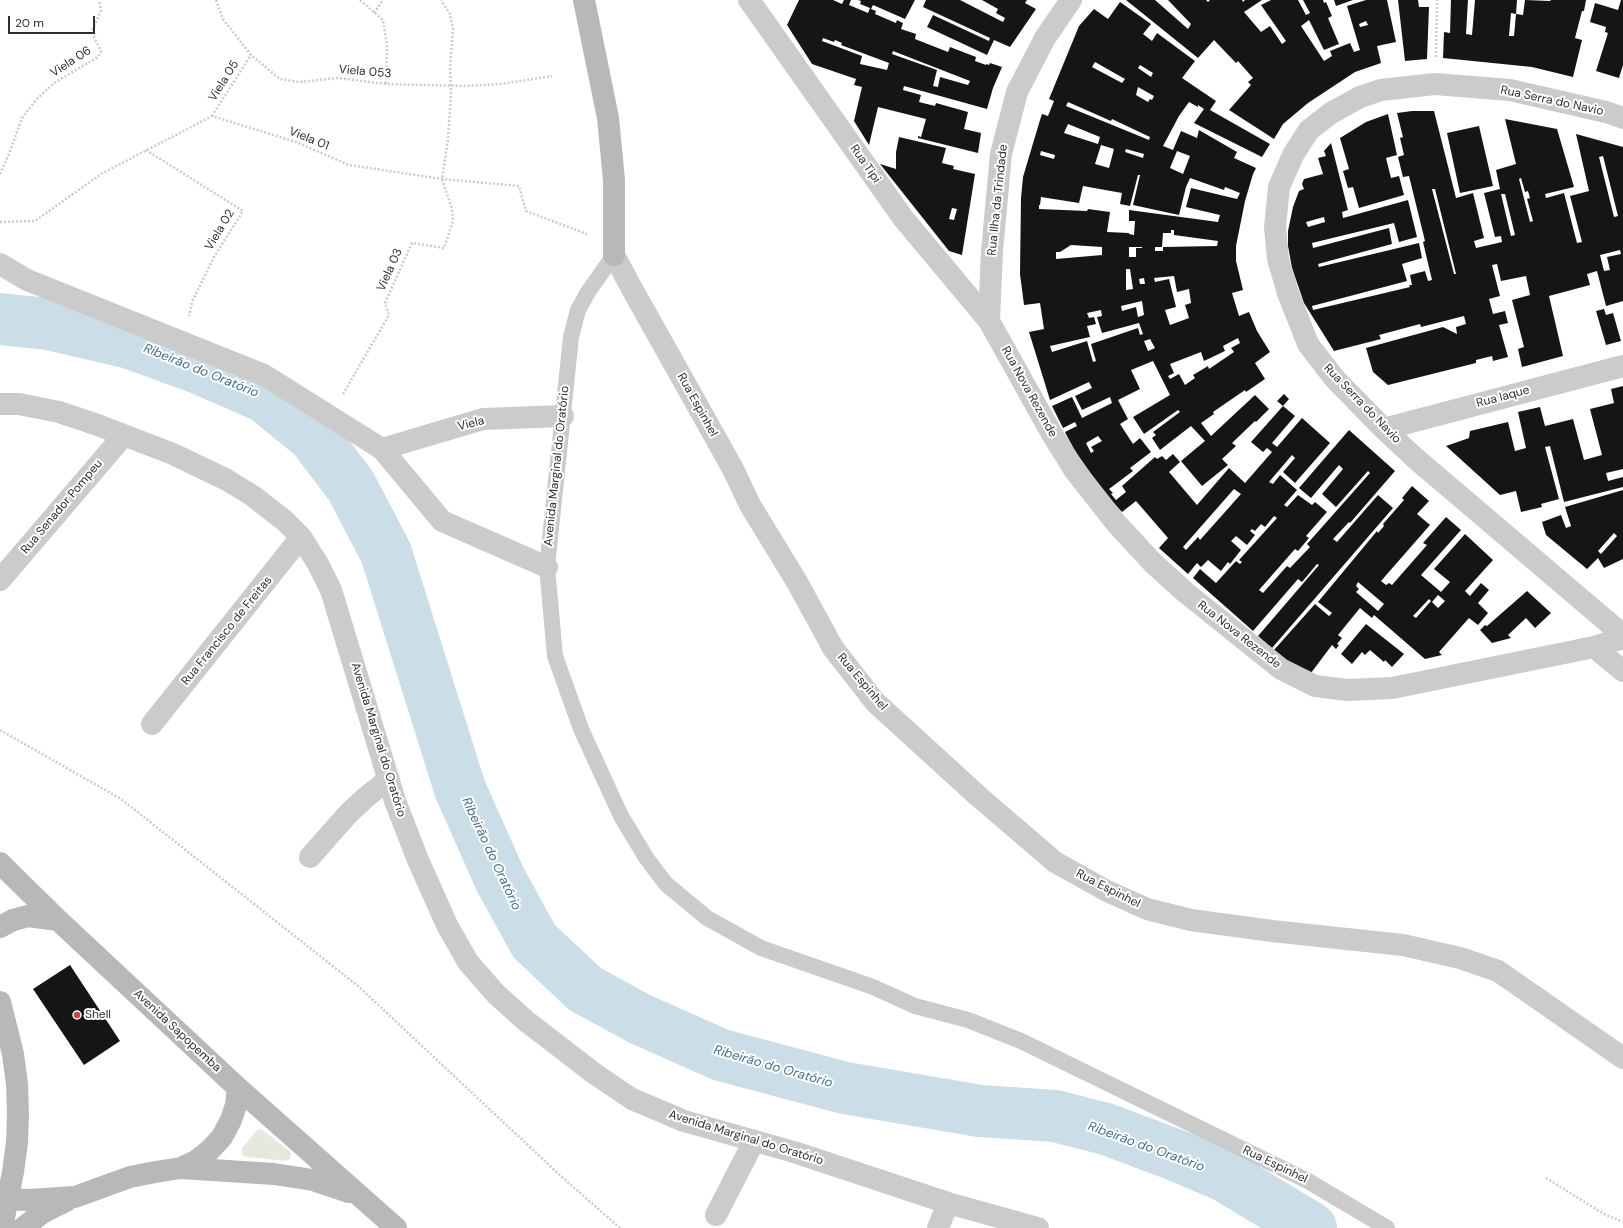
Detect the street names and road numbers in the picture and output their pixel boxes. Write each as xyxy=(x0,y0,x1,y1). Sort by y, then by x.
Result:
street label: Viela 06 xyxy=(48,43,94,81)
street label: Viela 05 xyxy=(206,58,242,104)
street label: Viela 053 xyxy=(338,63,392,81)
street label: Rua Serra do Navio xyxy=(1499,83,1605,119)
street label: Viela 01 xyxy=(287,124,331,154)
street label: Rua Tipi xyxy=(847,142,883,186)
street label: Rua Ilha da Trindade xyxy=(985,144,1011,256)
street label: Viela 02 xyxy=(202,207,238,253)
street label: Viela 03 xyxy=(374,246,406,294)
street label: Rua Nova Rezende xyxy=(998,344,1060,440)
street label: Rua Serra do Navio xyxy=(1320,361,1404,447)
street label: Rua Espinhel xyxy=(674,371,720,439)
street label: Rua Iaque xyxy=(1475,383,1531,411)
street label: Avenida Marginal do Oratório xyxy=(541,385,573,547)
street label: Viela xyxy=(456,414,486,434)
street label: Rua Senador Pompeu xyxy=(18,457,106,557)
street label: Rua Francisco de Freitas xyxy=(179,574,275,688)
street label: Rua Nova Rezende xyxy=(1194,598,1284,672)
street label: Rua Espinhel xyxy=(834,650,890,714)
street label: Avenida Marginal do Oratório xyxy=(348,661,408,819)
street label: Rua Espinhel xyxy=(1073,867,1143,911)
street label: Avenida Sapopemba xyxy=(130,987,224,1075)
street label: Avenida Marginal do Oratório xyxy=(667,1108,825,1168)
street label: Rua Espinhel xyxy=(1240,1143,1310,1187)

